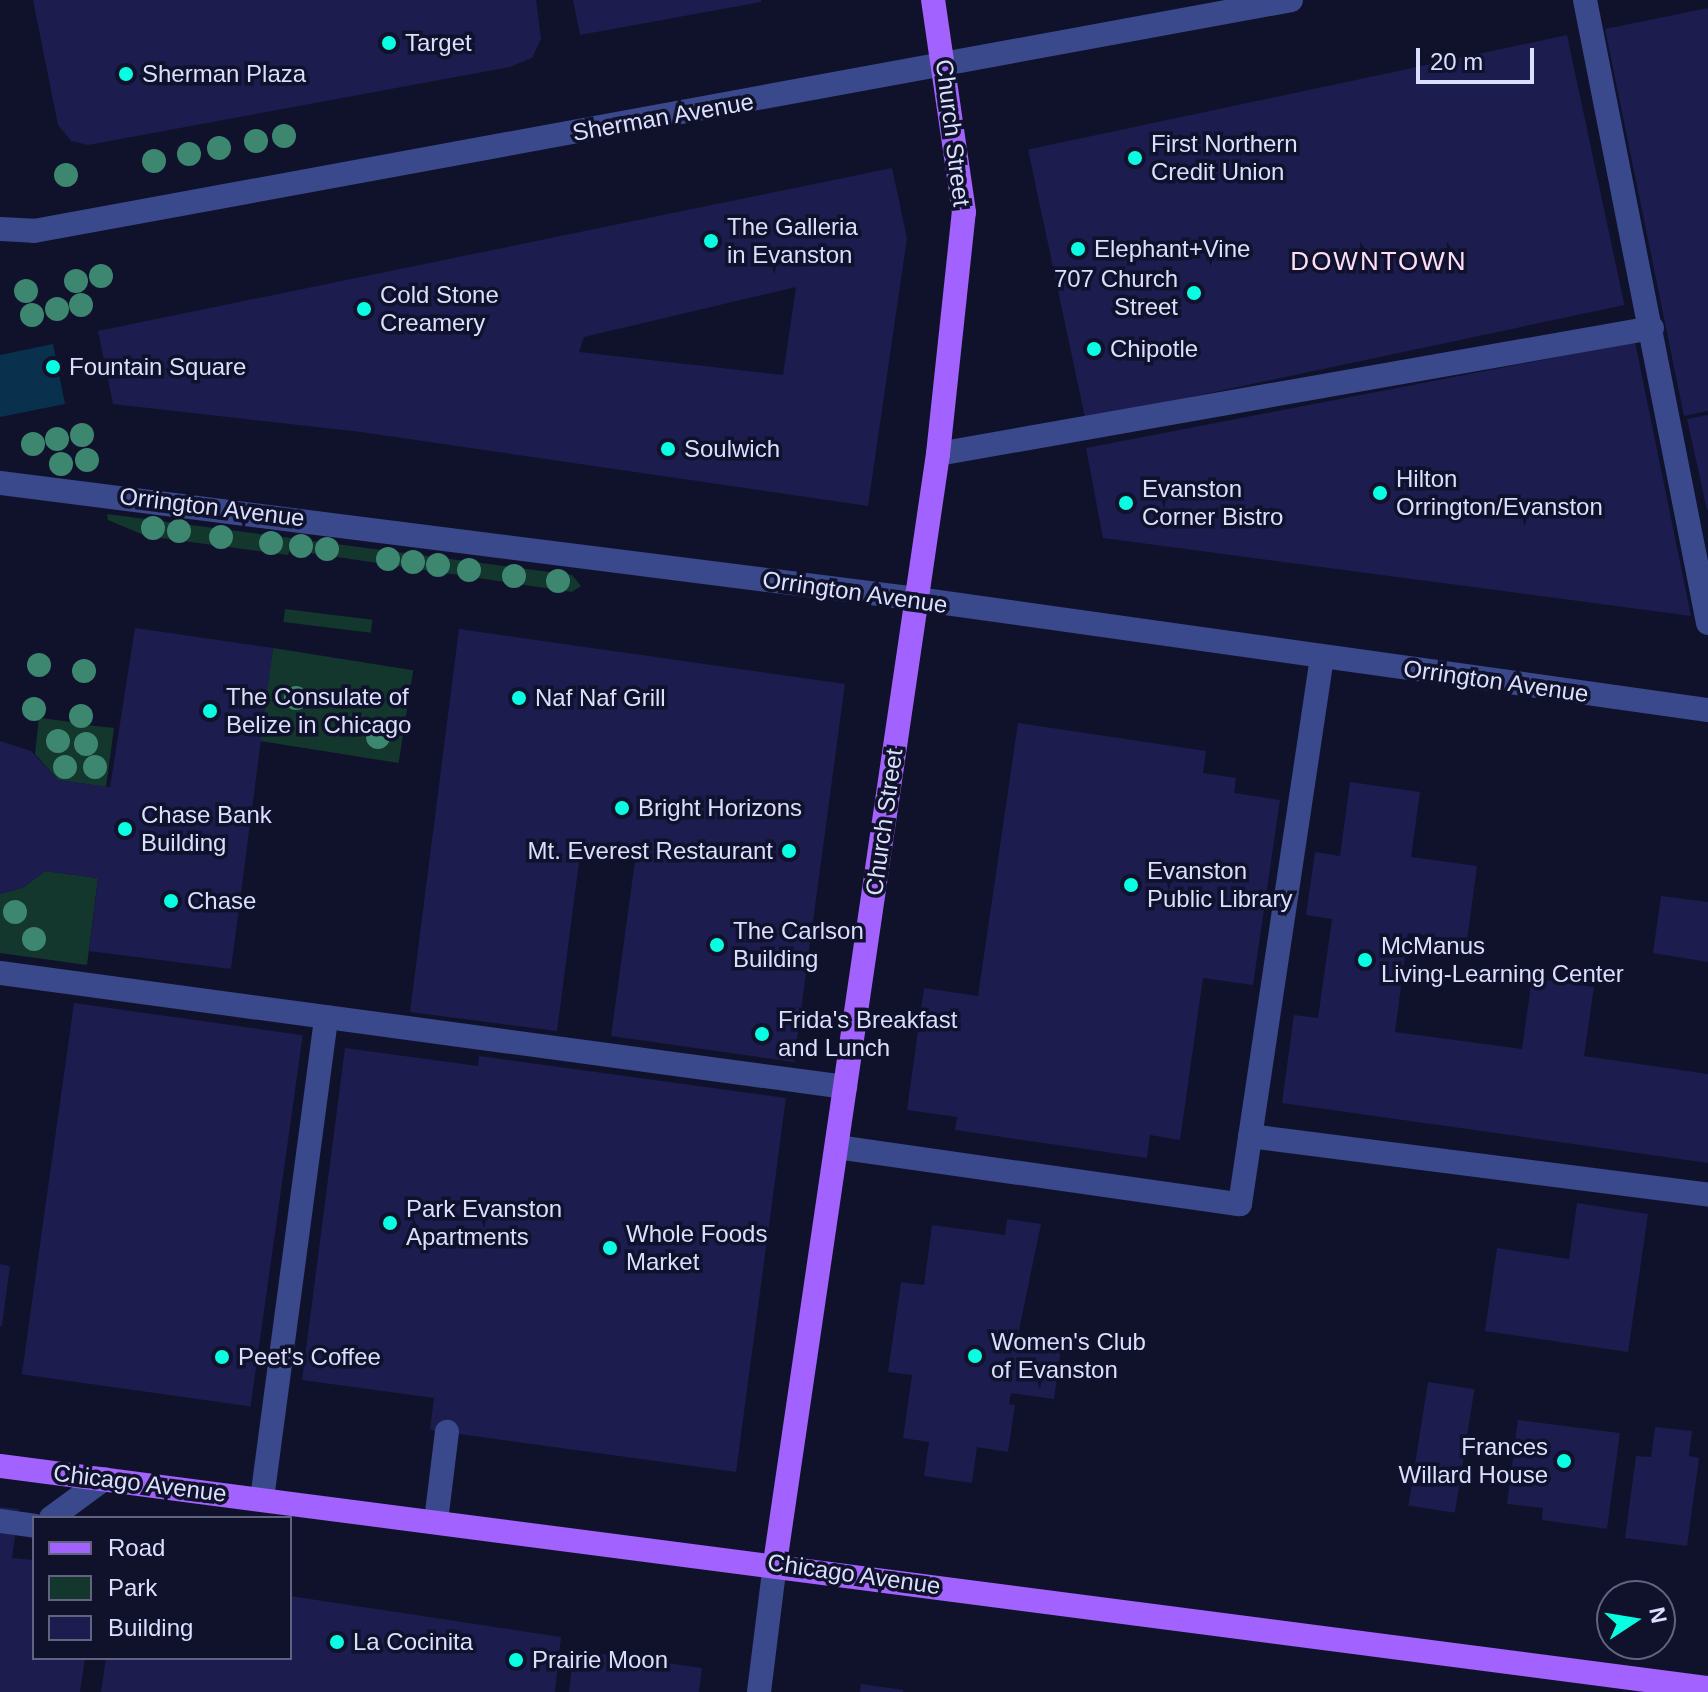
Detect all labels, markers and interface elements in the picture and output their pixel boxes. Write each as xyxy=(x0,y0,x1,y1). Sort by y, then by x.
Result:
place label: Target xyxy=(405,29,472,57)
scale bar xyxy=(1420,32,1538,82)
marker: Target xyxy=(380,34,398,52)
text: 20 m xyxy=(1430,48,1483,75)
street label: Church Street xyxy=(930,58,976,208)
place label: Sherman Plaza xyxy=(142,60,306,88)
marker: Sherman Plaza xyxy=(117,65,135,83)
street label: Sherman Avenue xyxy=(569,87,757,147)
place label: First Northern Credit Union xyxy=(1151,130,1298,186)
marker: First Northern Credit Union xyxy=(1126,149,1144,167)
place label: The Galleria in Evanston xyxy=(727,213,858,269)
marker: The Galleria in Evanston xyxy=(702,232,720,250)
place label: Elephant+Vine xyxy=(1094,235,1250,263)
marker: Elephant+Vine xyxy=(1069,240,1087,258)
district label: DOWNTOWN xyxy=(1290,246,1468,278)
place label: 707 Church Street xyxy=(1054,265,1178,321)
place label: Cold Stone Creamery xyxy=(380,281,499,337)
marker: 707 Church Street xyxy=(1185,284,1203,302)
marker: Cold Stone Creamery xyxy=(355,300,373,318)
place label: Chipotle xyxy=(1110,335,1198,363)
marker: Chipotle xyxy=(1085,340,1103,358)
place label: Fountain Square xyxy=(69,353,246,381)
marker: Fountain Square xyxy=(44,358,62,376)
place label: Soulwich xyxy=(684,435,780,463)
marker: Soulwich xyxy=(659,440,677,458)
place label: Hilton Orrington/Evanston xyxy=(1396,465,1603,521)
place label: Evanston Corner Bistro xyxy=(1142,475,1283,531)
street label: Orrington Avenue xyxy=(117,481,307,533)
marker: Hilton Orrington/Evanston xyxy=(1371,484,1389,502)
marker: Evanston Corner Bistro xyxy=(1117,494,1135,512)
street label: Orrington Avenue xyxy=(760,565,950,619)
street label: Orrington Avenue xyxy=(1401,654,1591,708)
place label: The Consulate of Belize in Chicago xyxy=(226,683,411,739)
place label: Naf Naf Grill xyxy=(535,684,666,712)
marker: Naf Naf Grill xyxy=(510,689,528,707)
marker: The Consulate of Belize in Chicago xyxy=(201,702,219,720)
street label: Church Street xyxy=(859,747,909,897)
place label: Bright Horizons xyxy=(638,794,802,822)
marker: Bright Horizons xyxy=(613,799,631,817)
place label: Chase Bank Building xyxy=(141,801,272,857)
marker: Chase Bank Building xyxy=(116,820,134,838)
place label: Mt. Everest Restaurant xyxy=(528,837,773,865)
marker: Mt. Everest Restaurant xyxy=(780,842,798,860)
place label: Evanston Public Library xyxy=(1147,857,1292,913)
marker: Evanston Public Library xyxy=(1122,876,1140,894)
place label: Chase xyxy=(187,887,256,915)
marker: Chase xyxy=(162,892,180,910)
place label: The Carlson Building xyxy=(733,917,864,973)
place label: McManus Living-Learning Center xyxy=(1381,932,1624,988)
marker: The Carlson Building xyxy=(708,936,726,954)
marker: McManus Living-Learning Center xyxy=(1356,951,1374,969)
place label: Frida's Breakfast and Lunch xyxy=(778,1006,957,1062)
marker: Frida's Breakfast and Lunch xyxy=(753,1025,771,1043)
place label: Park Evanston Apartments xyxy=(406,1195,562,1251)
marker: Park Evanston Apartments xyxy=(381,1214,399,1232)
place label: Whole Foods Market xyxy=(626,1220,767,1276)
marker: Whole Foods Market xyxy=(601,1239,619,1257)
place label: Women's Club of Evanston xyxy=(991,1328,1146,1384)
place label: Peet's Coffee xyxy=(238,1343,381,1371)
marker: Women's Club of Evanston xyxy=(966,1347,984,1365)
marker: Peet's Coffee xyxy=(213,1348,231,1366)
place label: Frances Willard House xyxy=(1399,1433,1548,1489)
marker: Frances Willard House xyxy=(1555,1452,1573,1470)
street label: Chicago Avenue xyxy=(51,1458,229,1508)
legend xyxy=(32,1516,292,1660)
text: Road xyxy=(108,1534,165,1561)
street label: Chicago Avenue xyxy=(765,1548,943,1600)
text: Park xyxy=(108,1574,157,1601)
north arrow xyxy=(1596,1580,1676,1660)
text: N xyxy=(1644,1605,1672,1626)
text: Building xyxy=(108,1614,193,1641)
place label: La Cocinita xyxy=(353,1628,473,1656)
marker: La Cocinita xyxy=(328,1633,346,1651)
place label: Prairie Moon xyxy=(532,1646,668,1674)
marker: Prairie Moon xyxy=(507,1651,525,1669)

